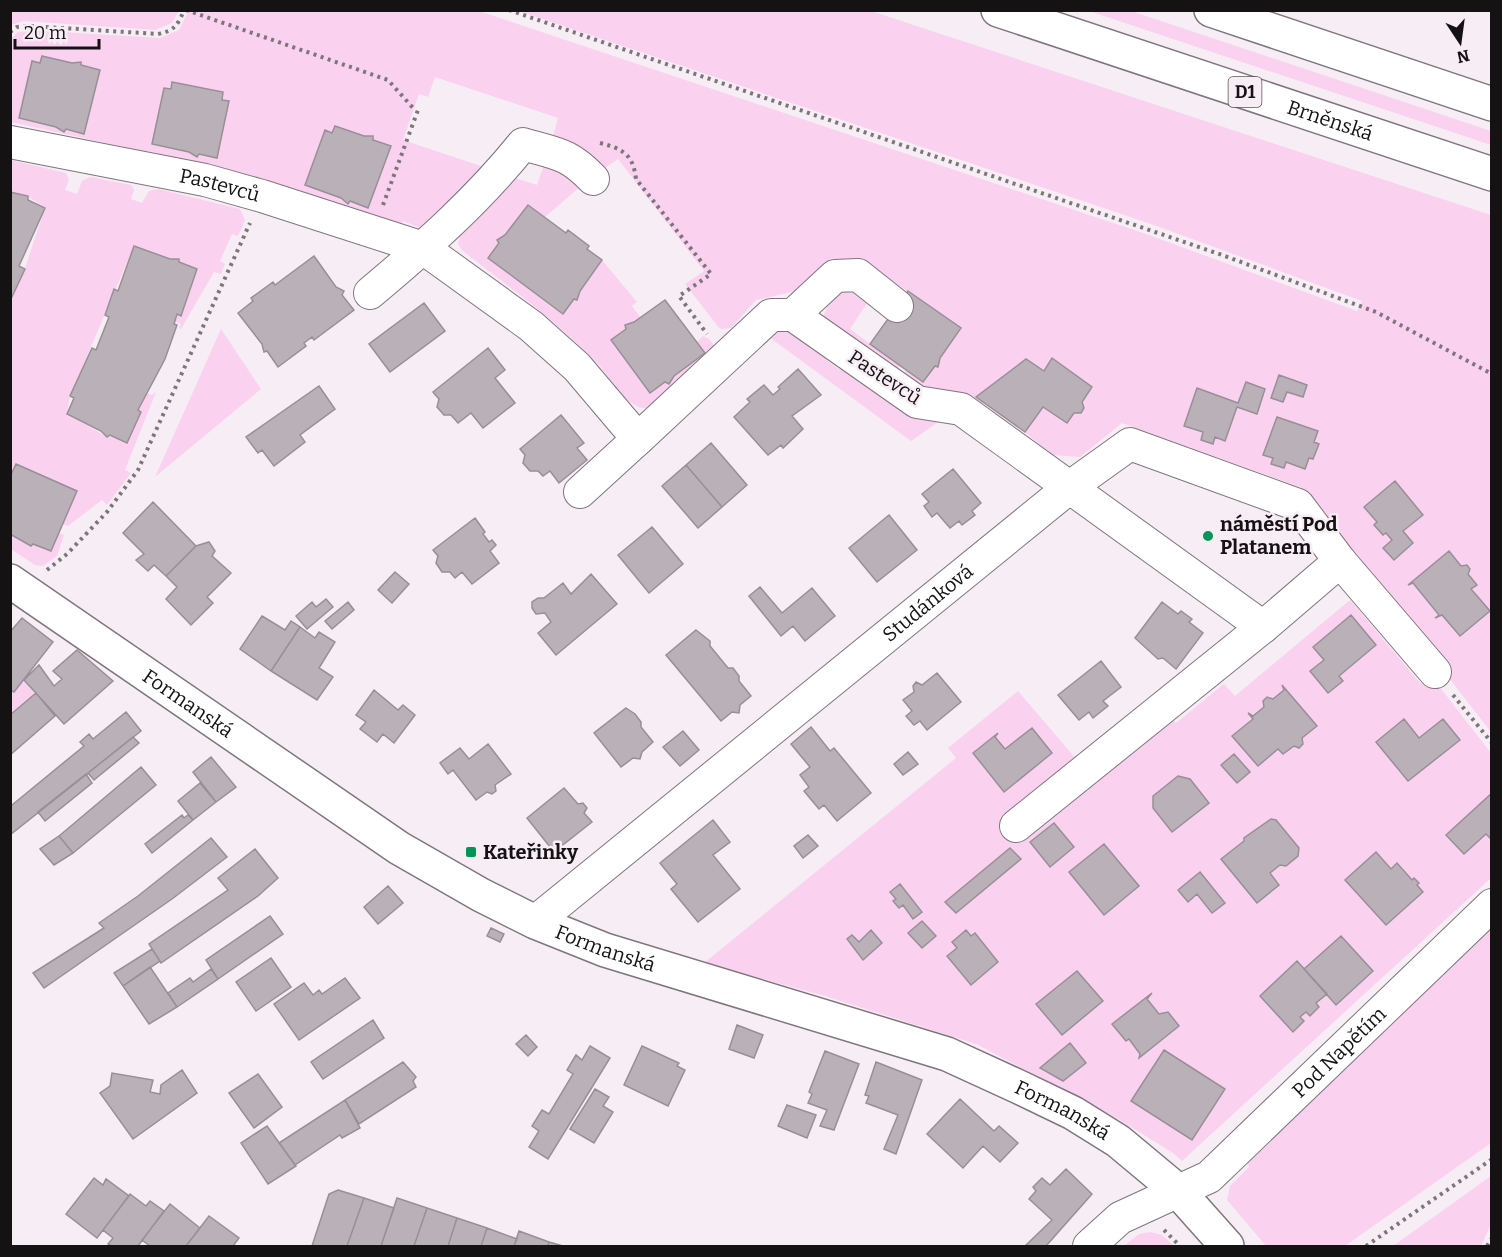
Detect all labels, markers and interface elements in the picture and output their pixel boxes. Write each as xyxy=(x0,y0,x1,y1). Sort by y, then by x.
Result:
scale bar xyxy=(15,12,99,50)
north arrow xyxy=(1430,12,1490,72)
text: 20 m xyxy=(24,22,66,44)
text: N xyxy=(1455,45,1471,67)
road number: D1 xyxy=(1228,77,1262,107)
street label: Brněnská xyxy=(1284,95,1376,146)
street label: Pastevců xyxy=(178,163,262,207)
street label: Pastevců xyxy=(844,345,926,409)
place label: náměstí Pod Platanem xyxy=(1220,512,1338,559)
marker: náměstí Pod Platanem xyxy=(1201,529,1215,543)
street label: Studánková xyxy=(878,559,978,647)
street label: Formanská xyxy=(138,664,238,743)
place label: Kateřinky xyxy=(483,840,579,864)
marker: Kateřinky xyxy=(464,845,478,859)
street label: Formanská xyxy=(552,919,658,977)
street label: Pod Napětím xyxy=(1287,1002,1391,1103)
street label: Formanská xyxy=(1011,1075,1115,1145)

